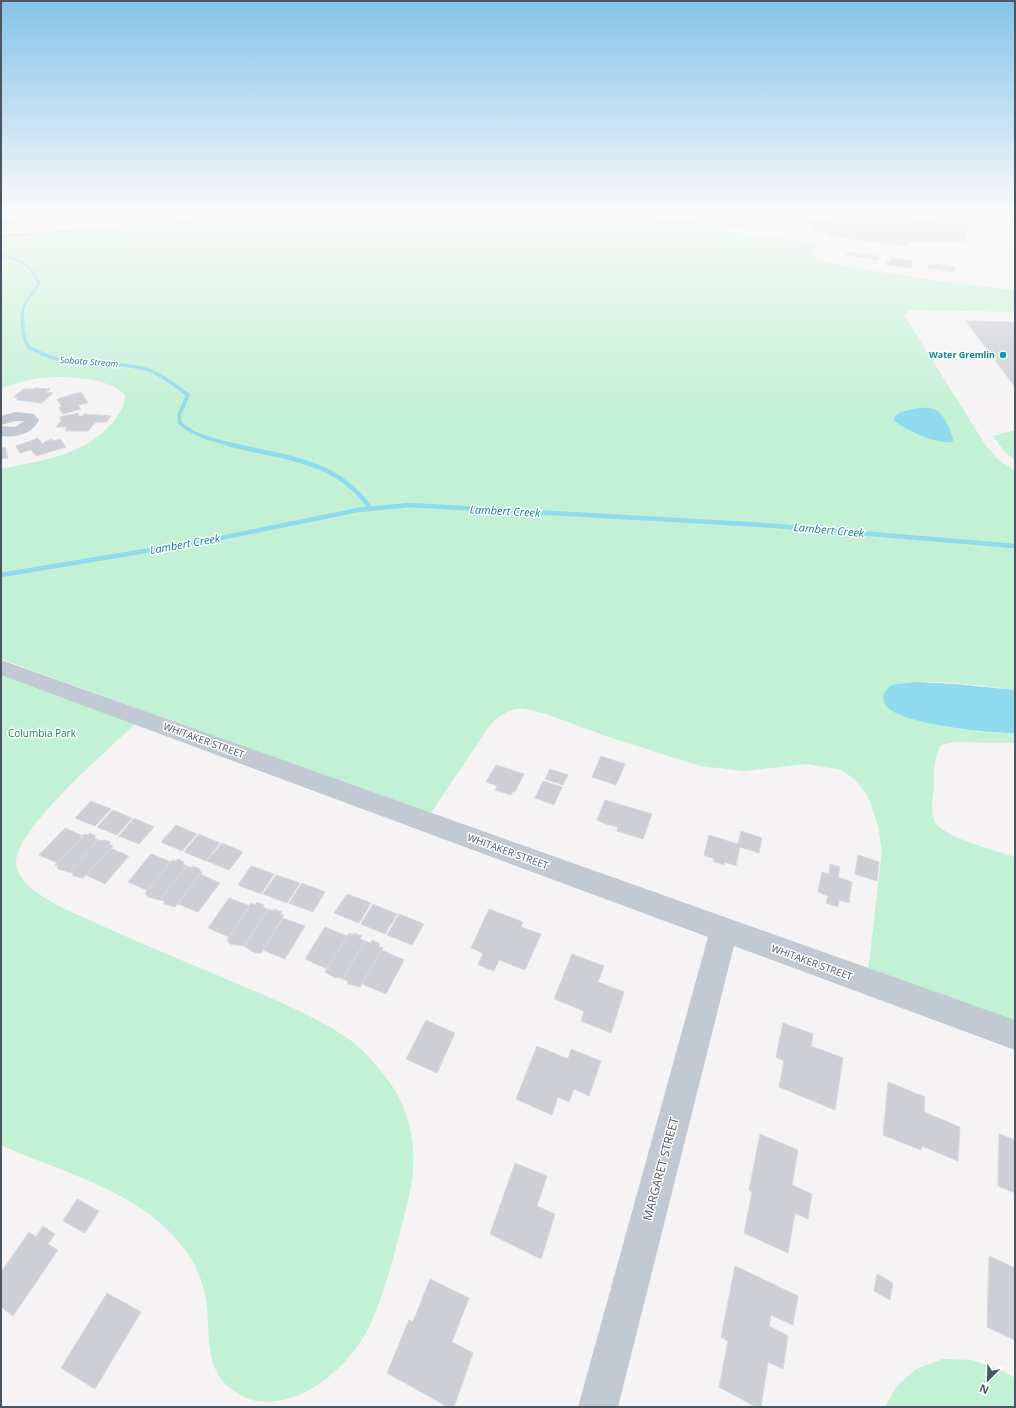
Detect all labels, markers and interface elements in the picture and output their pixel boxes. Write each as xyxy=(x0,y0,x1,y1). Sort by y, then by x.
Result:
place label: Water Gremlin xyxy=(929,348,995,361)
marker: Water Gremlin xyxy=(998,350,1008,360)
water label: Sobota Stream xyxy=(59,353,119,370)
water label: Lambert Creek xyxy=(469,501,541,520)
water label: Lambert Creek xyxy=(793,519,866,540)
water label: Lambert Creek xyxy=(149,530,222,557)
street label: WHITAKER STREET xyxy=(161,719,247,761)
park label: Columbia Park xyxy=(8,726,77,740)
street label: WHITAKER STREET xyxy=(465,830,551,872)
street label: WHITAKER STREET xyxy=(769,941,855,983)
street label: MARGARET STREET xyxy=(639,1115,683,1222)
north arrow xyxy=(968,1360,1008,1400)
text: N xyxy=(977,1381,991,1398)

